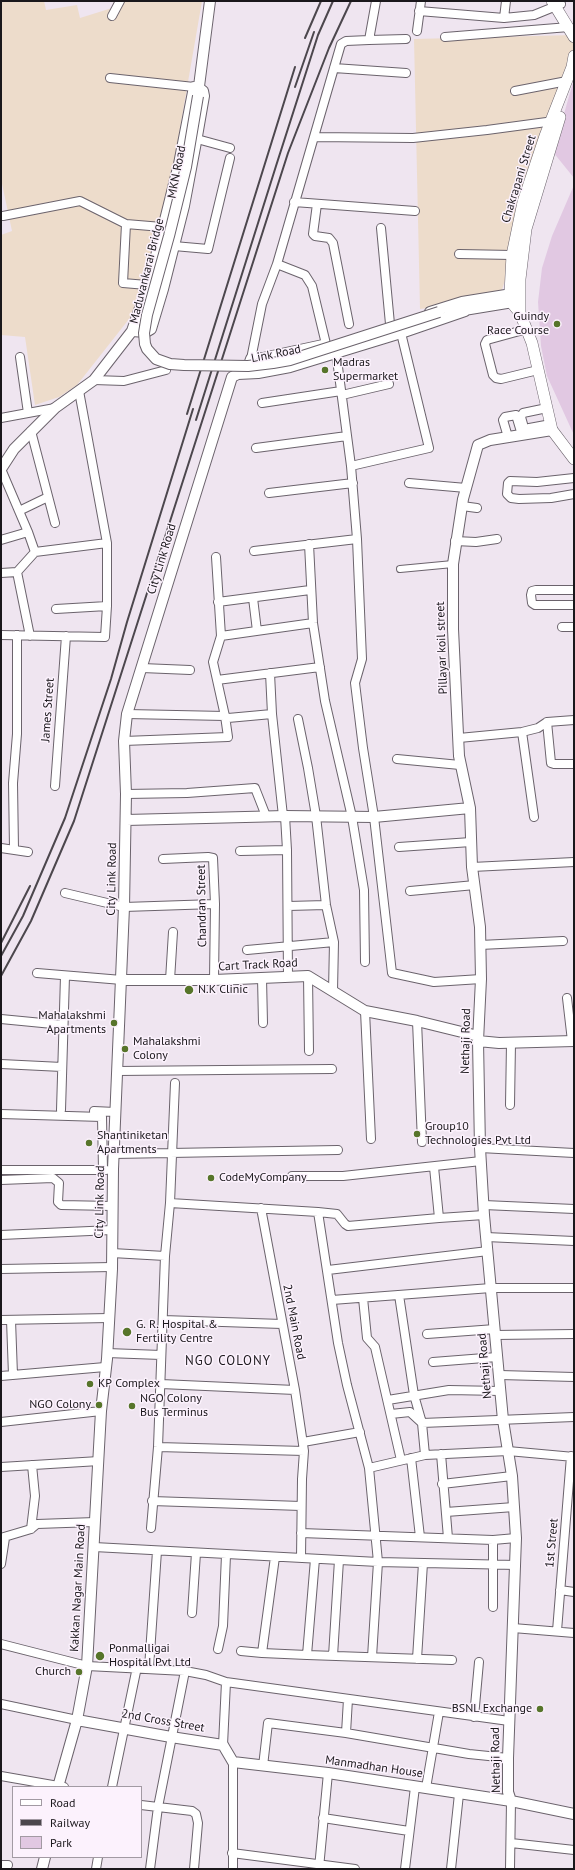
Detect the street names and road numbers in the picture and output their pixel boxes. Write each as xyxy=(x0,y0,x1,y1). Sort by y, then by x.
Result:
street label: Chakrapani Street xyxy=(499,133,539,225)
street label: MKN Road xyxy=(165,144,189,200)
street label: Maduvankarai Bridge xyxy=(127,217,167,325)
street label: Link Road xyxy=(250,342,302,366)
street label: City Link Road xyxy=(144,522,180,596)
street label: Pillayar koil street xyxy=(433,601,451,695)
street label: James Street xyxy=(39,677,57,743)
street label: City Link Road xyxy=(104,842,120,916)
street label: Chandran Street xyxy=(194,864,210,948)
street label: Cart Track Road xyxy=(218,956,298,974)
street label: Nethaji Road xyxy=(458,1008,474,1074)
street label: City Link Road xyxy=(92,1165,108,1239)
street label: 2nd Main Road xyxy=(280,1283,308,1361)
street label: Nethaji Road xyxy=(475,1333,495,1399)
street label: 1st Street xyxy=(543,1518,561,1568)
street label: Kakkan Nagar Main Road xyxy=(67,1524,89,1652)
street label: 2nd Cross Street xyxy=(120,1707,206,1735)
street label: Nethaji Road xyxy=(488,1727,504,1793)
street label: Manmadhan House xyxy=(324,1753,424,1781)

